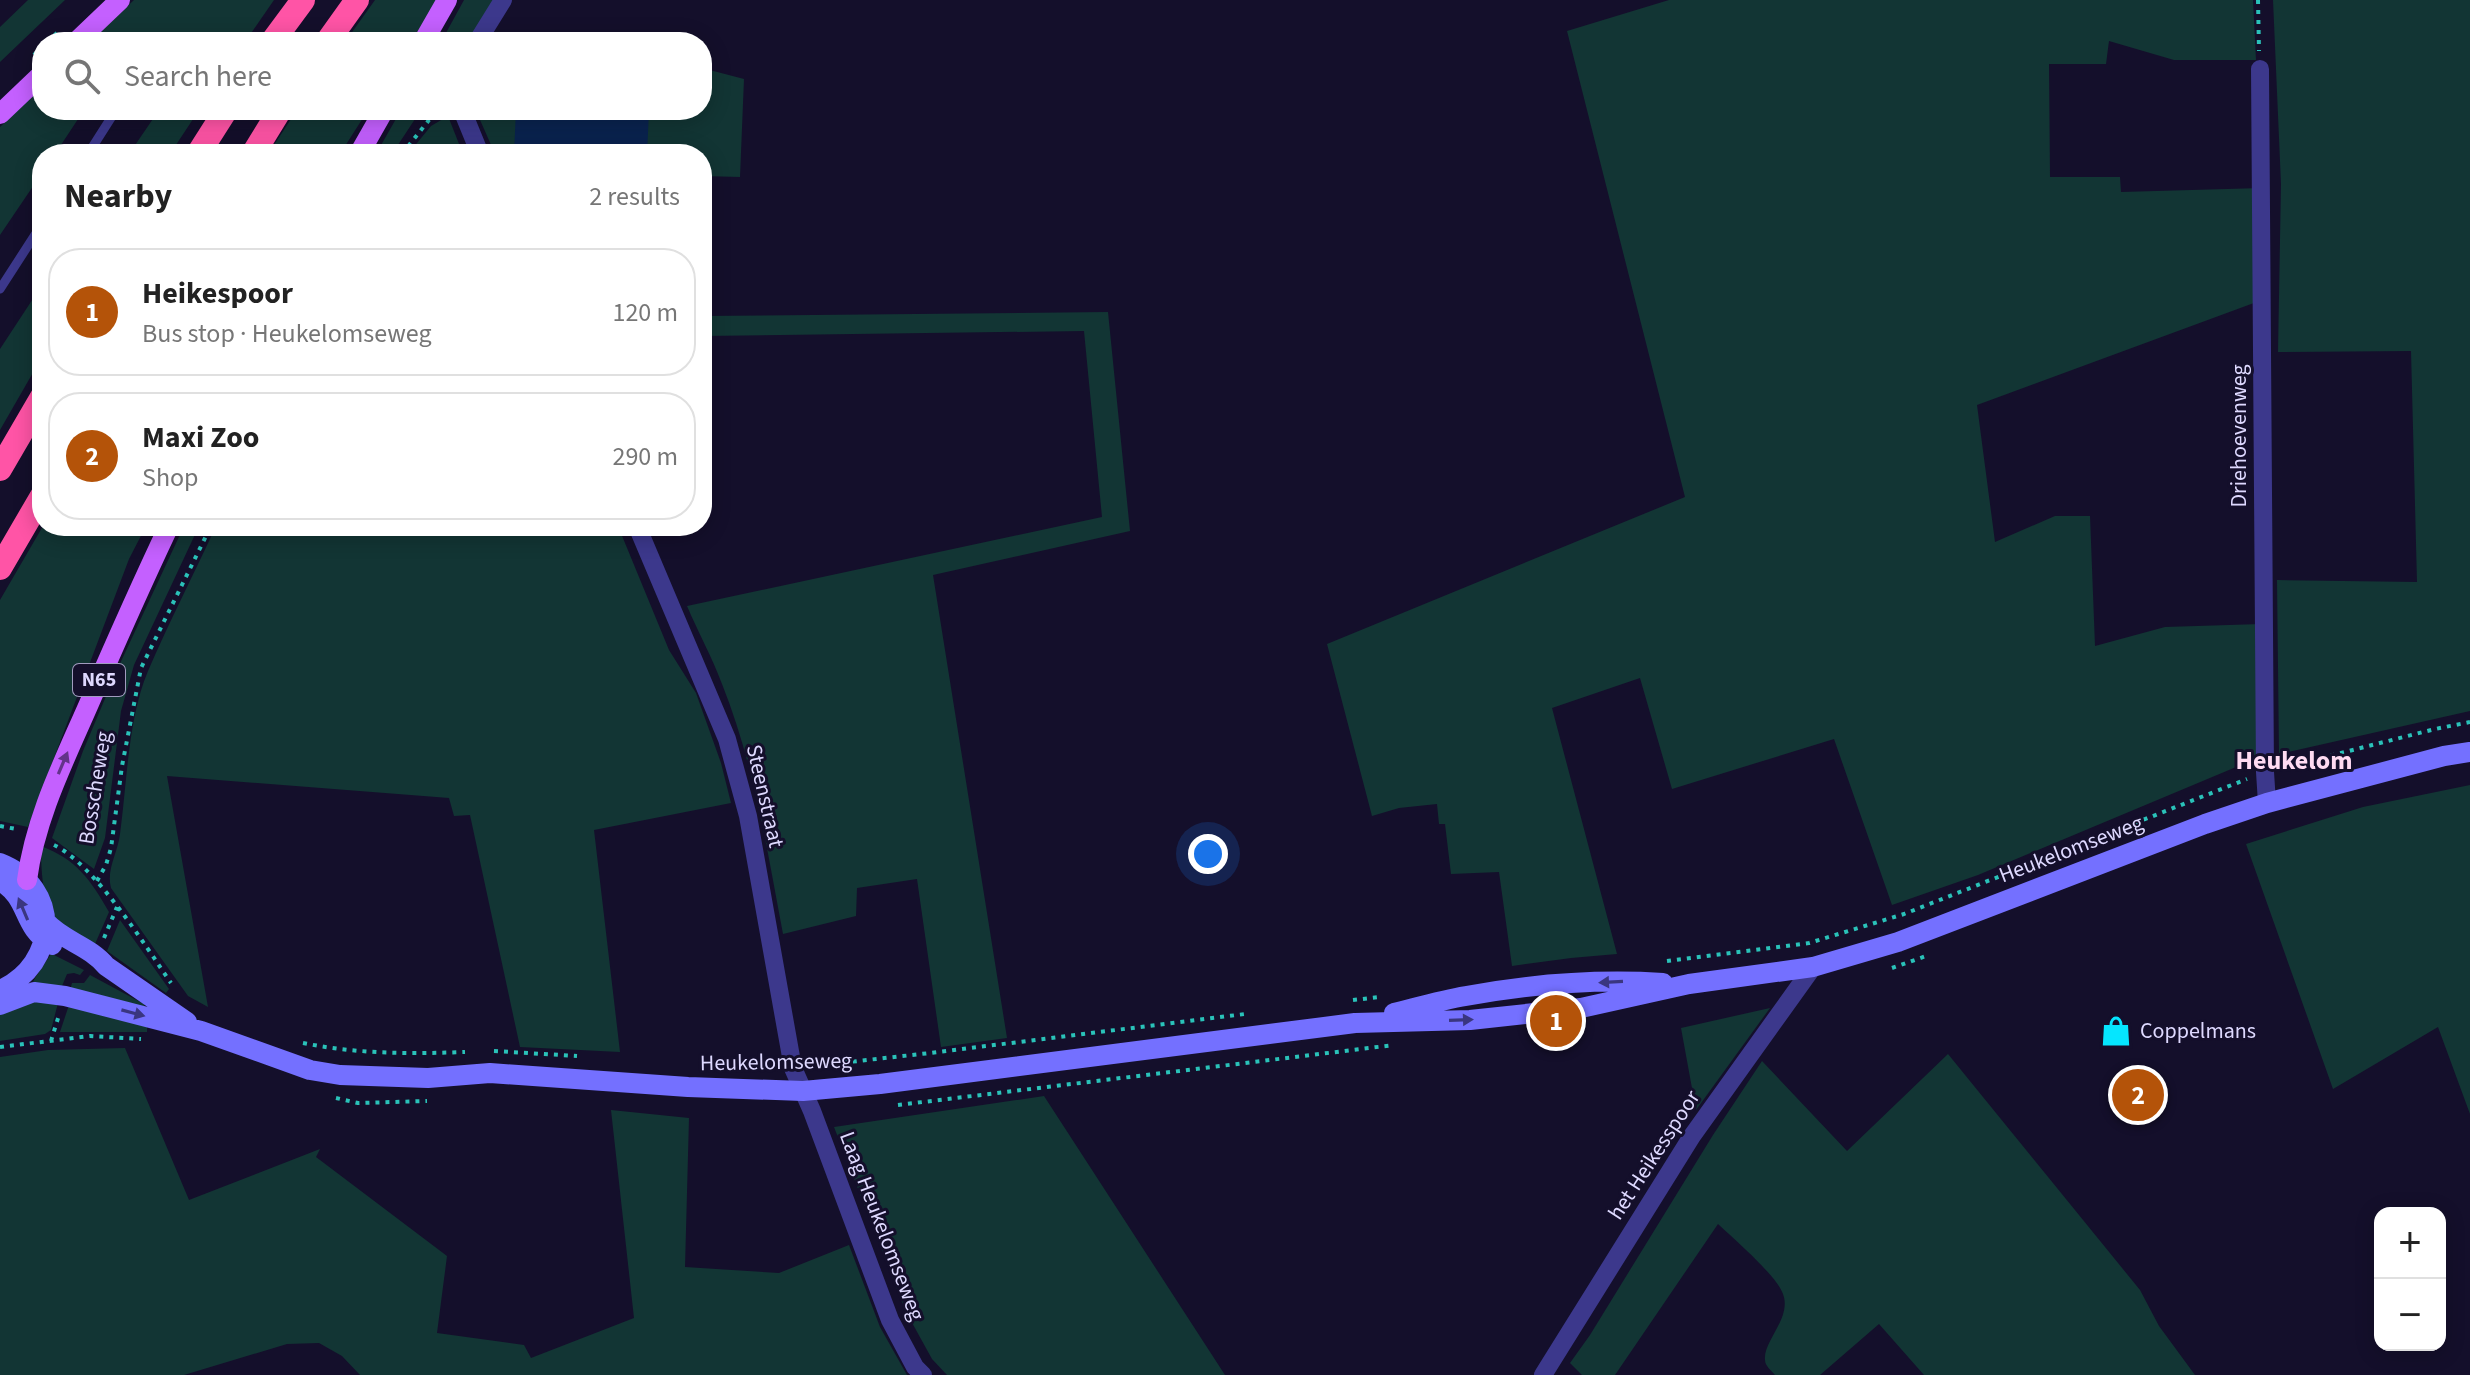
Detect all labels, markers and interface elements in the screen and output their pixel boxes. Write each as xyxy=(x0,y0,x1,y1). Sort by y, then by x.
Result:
search box xyxy=(32,32,712,120)
icon: search xyxy=(60,54,104,98)
text: Search here xyxy=(124,55,272,98)
text: Nearby xyxy=(64,172,172,221)
text: 2 results xyxy=(589,178,680,215)
text: Heikespoor xyxy=(142,272,293,315)
text: 1 xyxy=(85,294,99,331)
text: 120 m xyxy=(612,294,678,331)
text: Bus stop · Heukelomseweg xyxy=(142,315,432,352)
street label: Driehoevenweg xyxy=(2223,364,2255,508)
text: Maxi Zoo xyxy=(142,416,260,459)
text: 2 xyxy=(85,438,99,475)
text: 290 m xyxy=(612,438,678,475)
text: Shop xyxy=(142,459,199,496)
road number: N65 xyxy=(73,664,125,696)
street label: Bosscheweg xyxy=(70,729,120,847)
street label: Steenstraat xyxy=(738,741,793,851)
district label: Heukelom xyxy=(2236,742,2352,779)
one-way arrow xyxy=(57,751,70,775)
street label: Heukelomseweg xyxy=(1994,807,2148,891)
your location xyxy=(1188,834,1228,874)
one-way arrow xyxy=(17,897,30,921)
one-way arrow xyxy=(1598,975,1623,988)
pin: 1 xyxy=(1530,991,1582,1051)
one-way arrow xyxy=(120,1008,145,1020)
one-way arrow xyxy=(1449,1013,1474,1026)
shop icon: Coppelmans xyxy=(2099,1014,2133,1048)
place label: Coppelmans xyxy=(2140,1015,2256,1047)
street label: Heukelomseweg xyxy=(700,1045,852,1079)
pin: 2 xyxy=(2112,1065,2164,1125)
street label: het Heikesspoor xyxy=(1600,1084,1708,1226)
street label: Laag Heukelomseweg xyxy=(831,1127,933,1325)
map controls xyxy=(2374,1207,2446,1351)
button: + xyxy=(2374,1207,2446,1279)
button: − xyxy=(2374,1279,2446,1351)

